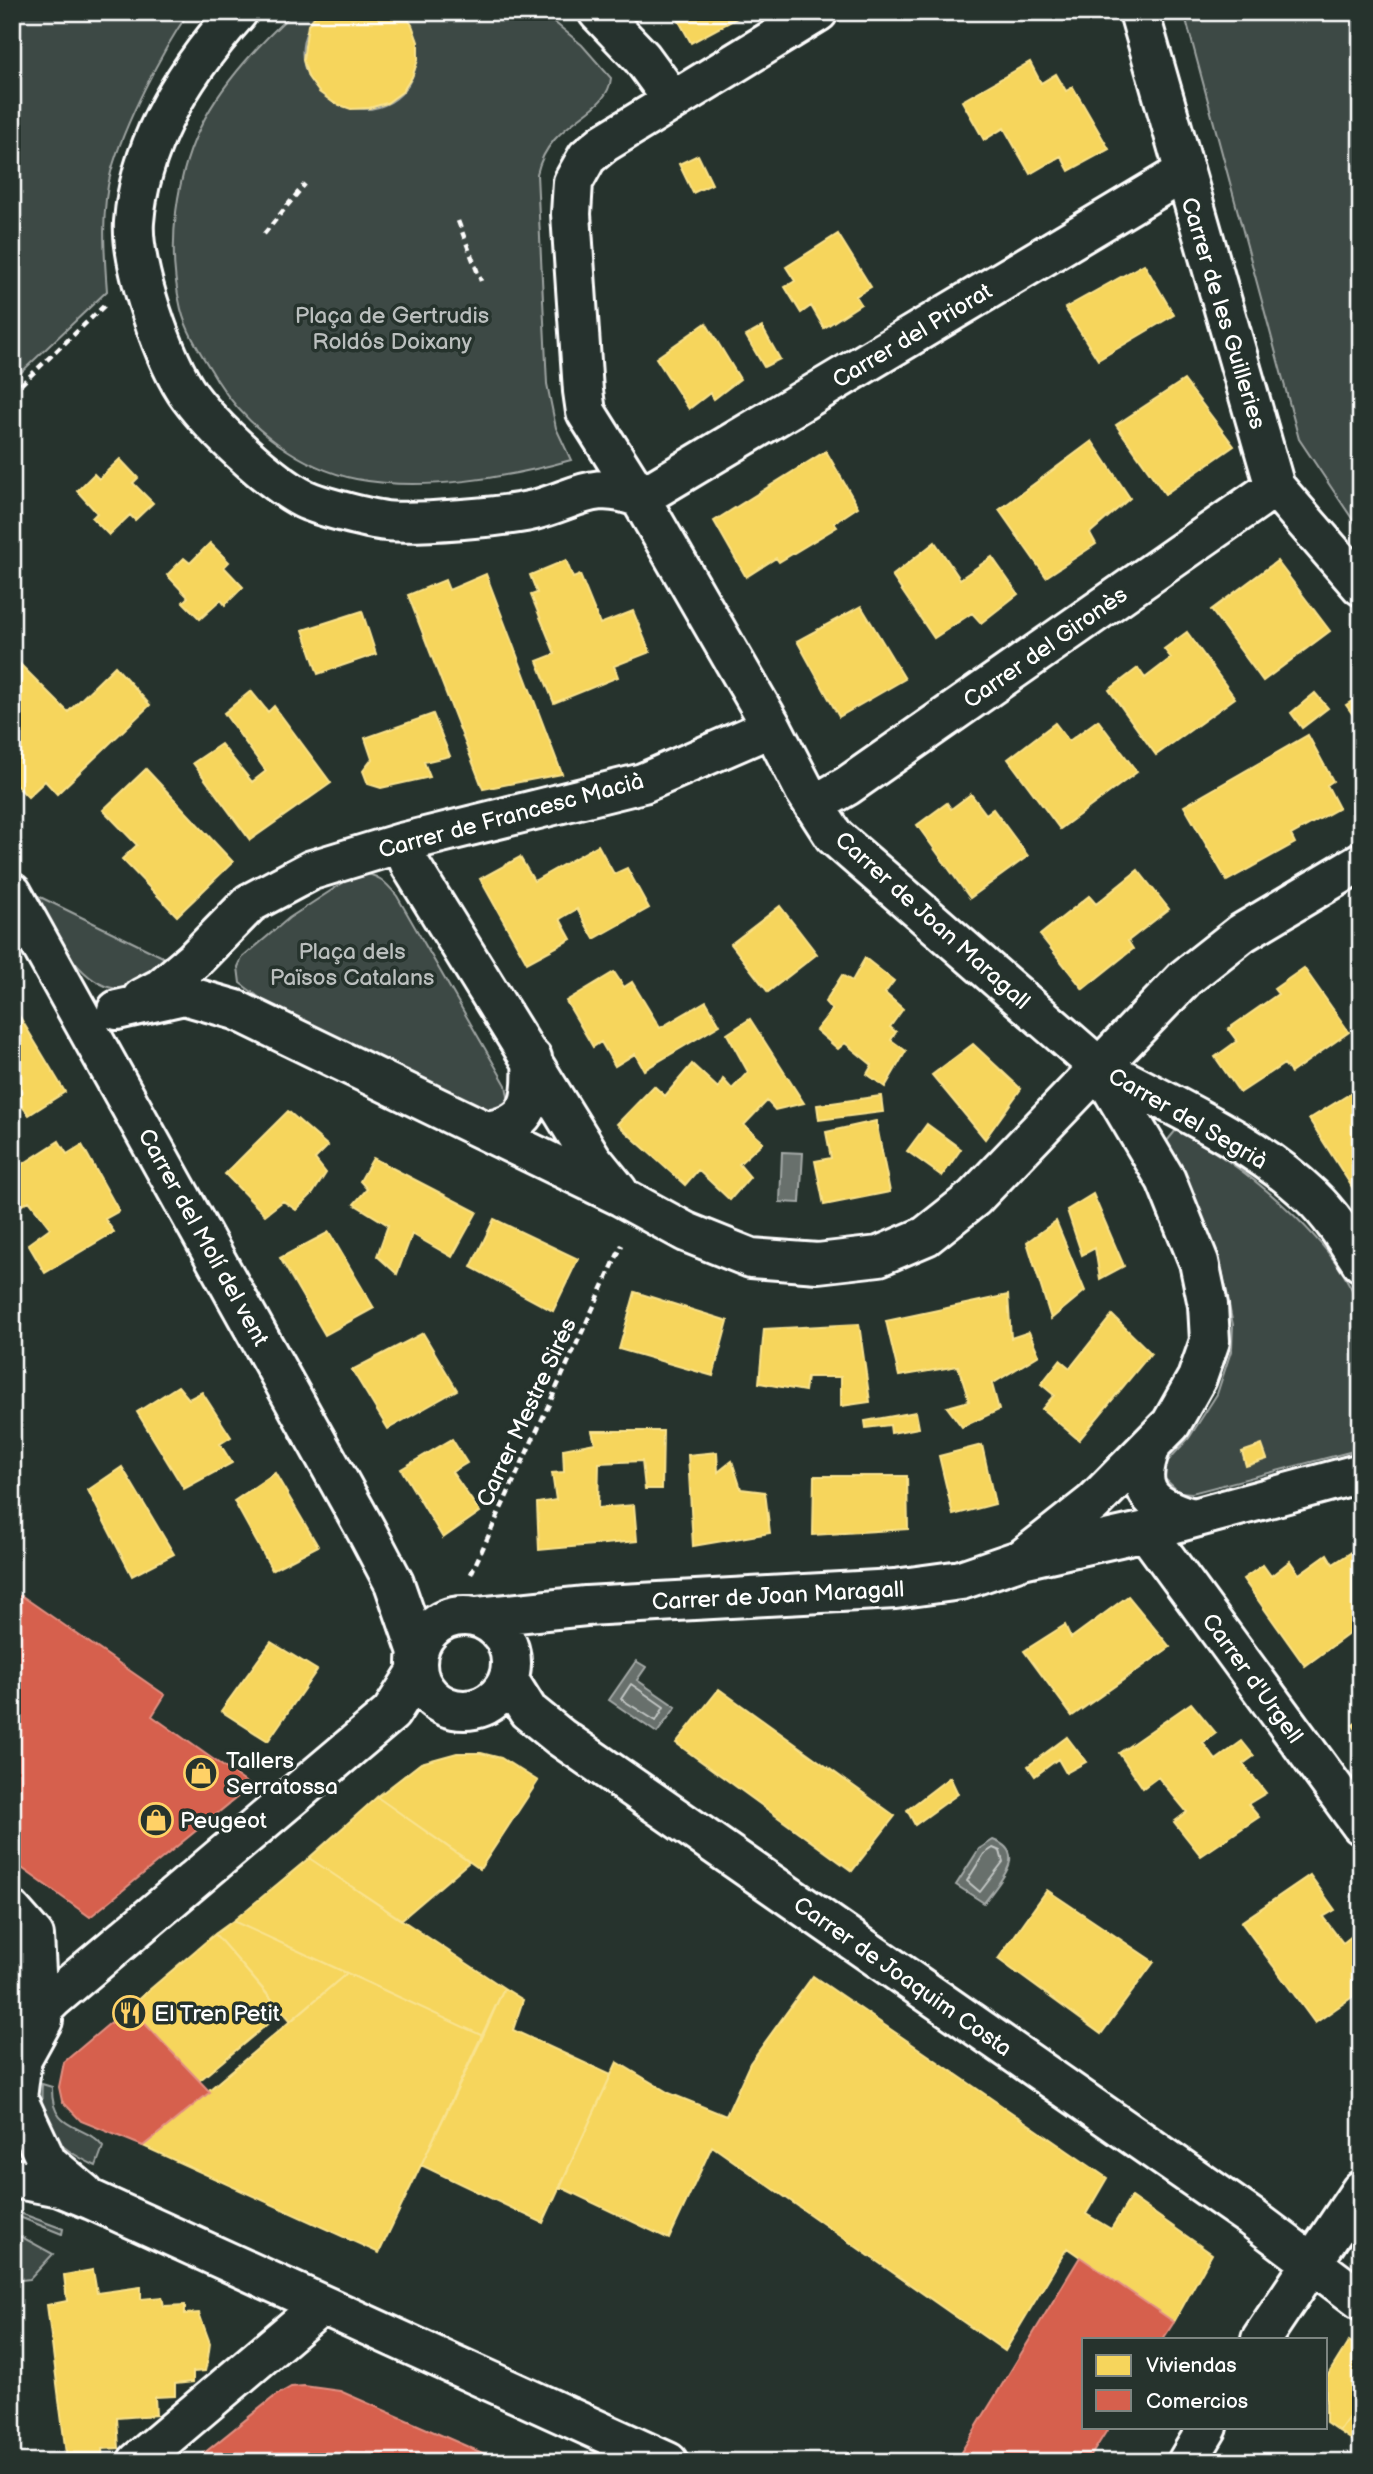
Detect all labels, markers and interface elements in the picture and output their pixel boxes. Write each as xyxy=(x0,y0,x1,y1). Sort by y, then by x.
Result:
street label: Carrer de les Guilleries xyxy=(1174,194,1272,433)
street label: Carrer del Priorat xyxy=(828,277,997,394)
park label: Plaça de Gertrudis Roldós Doixany xyxy=(295,302,489,356)
street label: Carrer del Gironès xyxy=(958,581,1133,715)
street label: Carrer de Francesc Macià xyxy=(376,767,647,865)
street label: Carrer de Joan Maragall xyxy=(829,826,1036,1016)
park label: Plaça dels Països Catalans xyxy=(270,938,434,992)
street label: Carrer del Segrià xyxy=(1103,1062,1272,1176)
street label: Carrer del Molí del vent xyxy=(132,1124,275,1351)
street label: Carrer Mestre Sirés xyxy=(471,1314,583,1511)
street label: Carrer de Joan Maragall xyxy=(651,1575,905,1617)
street label: Carrer d'Urgell xyxy=(1196,1608,1309,1749)
place label: Tallers Serratossa xyxy=(226,1747,338,1801)
shop icon: Tallers Serratossa xyxy=(182,1754,220,1792)
shop icon: Peugeot xyxy=(137,1801,175,1839)
place label: Peugeot xyxy=(180,1807,267,1835)
street label: Carrer de Joaquim Costa xyxy=(788,1891,1017,2063)
restaurant icon: El Tren Petit xyxy=(111,1994,149,2032)
place label: El Tren Petit xyxy=(154,2000,280,2028)
legend xyxy=(1082,2338,1328,2428)
text: Viviendas xyxy=(1146,2353,1237,2378)
text: Comercios xyxy=(1146,2389,1248,2414)

